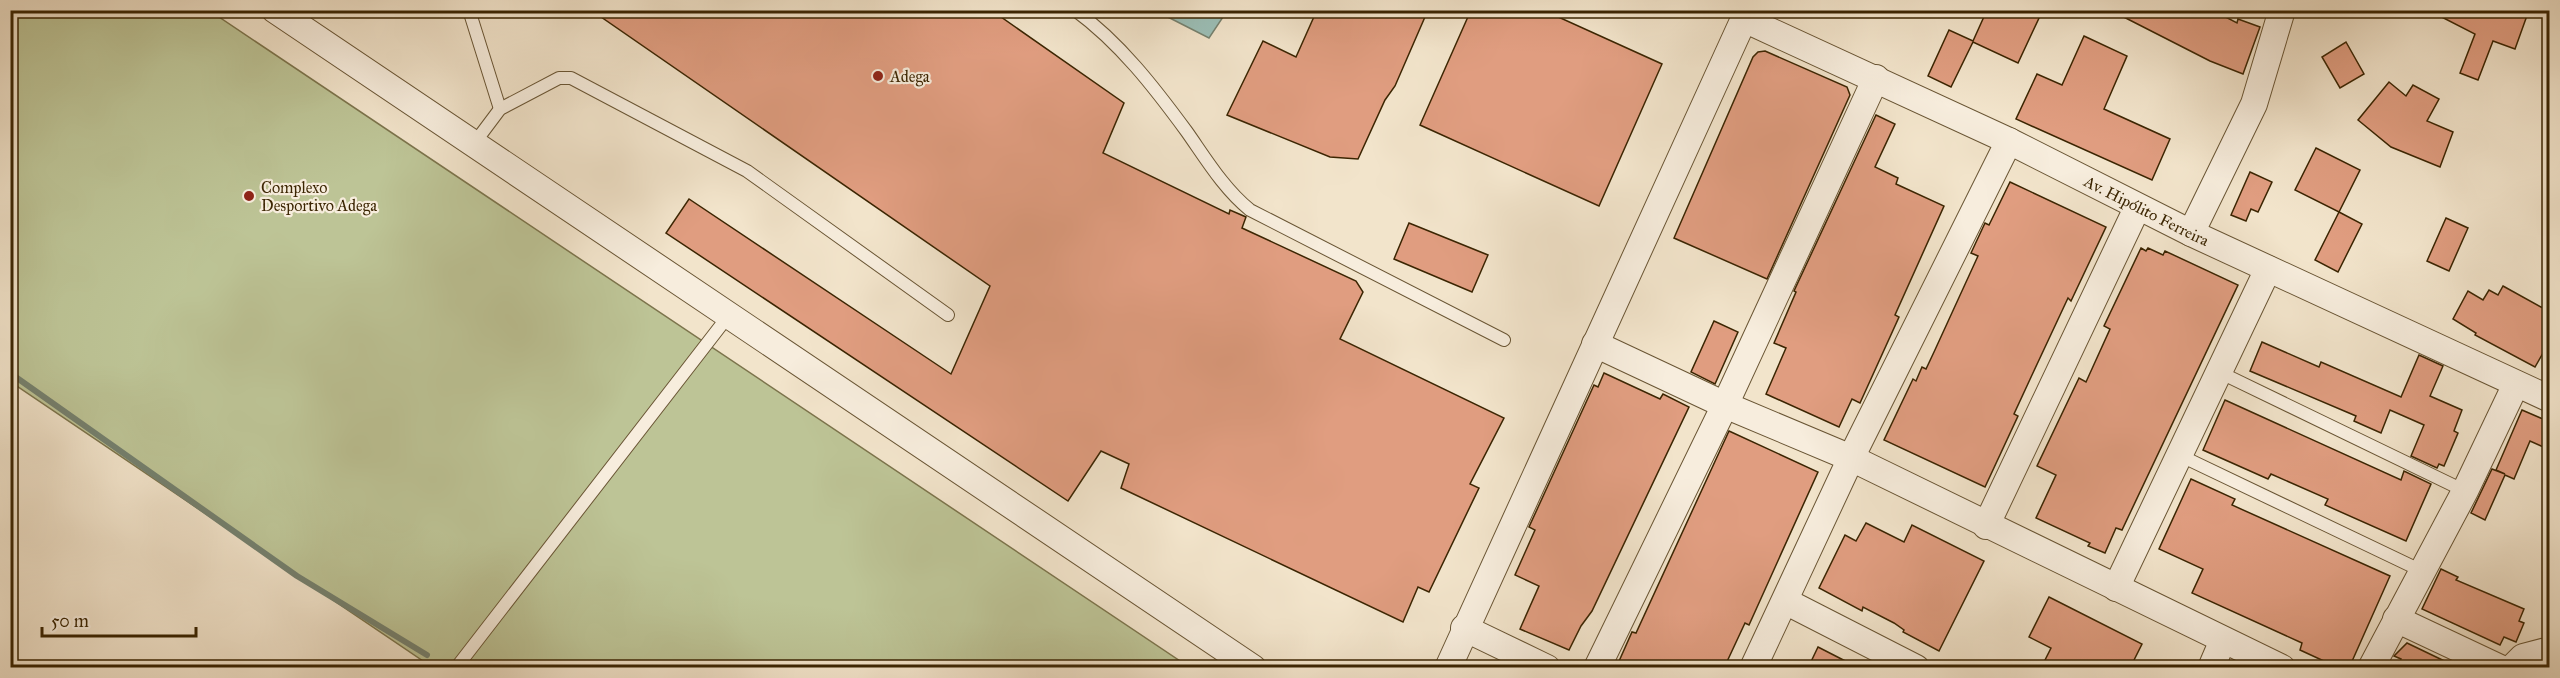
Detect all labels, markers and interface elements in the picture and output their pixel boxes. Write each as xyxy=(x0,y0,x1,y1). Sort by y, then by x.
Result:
place label: Adega xyxy=(889,67,930,87)
marker: Adega xyxy=(871,69,885,83)
street label: Av. Hipólito Ferreira xyxy=(2080,171,2212,250)
place label: Complexo Desportivo Adega xyxy=(261,178,377,216)
marker: Complexo Desportivo Adega xyxy=(242,189,256,203)
scale bar xyxy=(42,600,196,638)
text: 50 m xyxy=(51,610,89,632)

